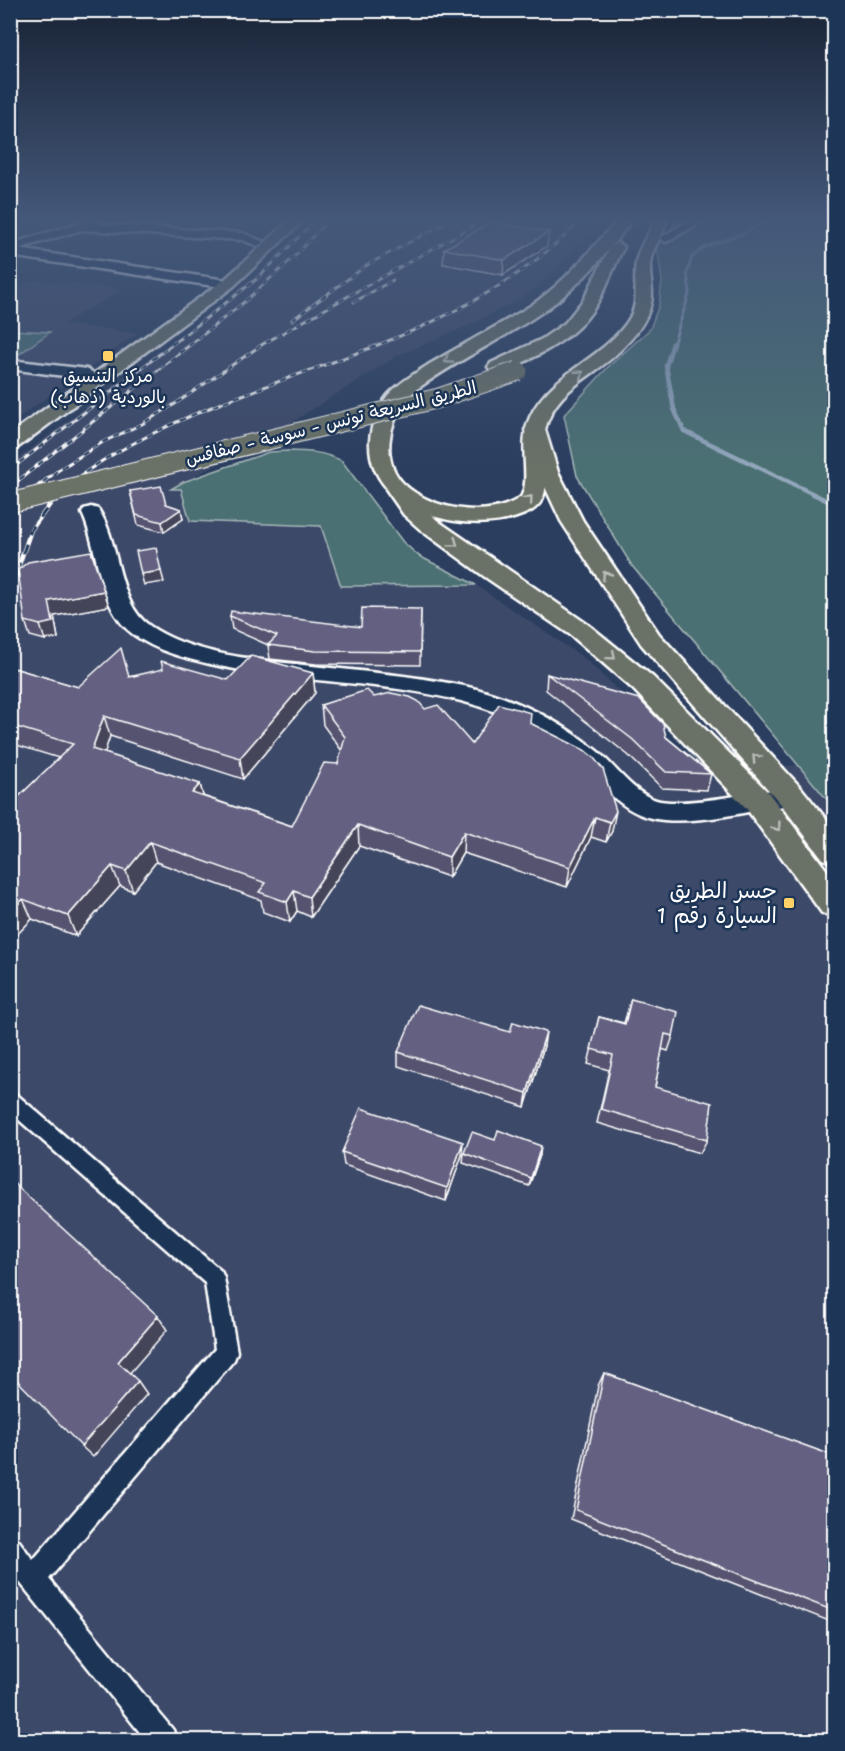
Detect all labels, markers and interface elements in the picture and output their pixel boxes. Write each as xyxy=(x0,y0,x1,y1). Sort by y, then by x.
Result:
marker: مركز التنسيق بالوردية (ذهاب) xyxy=(101,349,115,363)
one-way arrow xyxy=(444,353,455,364)
place label: مركز التنسيق بالوردية (ذهاب) xyxy=(50,364,166,409)
one-way arrow xyxy=(573,370,584,381)
street label: الطريق السريعة تونس - سوسة - صفاقس xyxy=(183,375,479,471)
one-way arrow xyxy=(522,495,533,505)
one-way arrow xyxy=(447,536,458,547)
one-way arrow xyxy=(602,571,613,582)
one-way arrow xyxy=(605,649,616,660)
one-way arrow xyxy=(753,754,764,765)
one-way arrow xyxy=(770,820,781,831)
place label: جسر الطريق السيارة رقم 1 xyxy=(657,876,777,932)
marker: جسر الطريق السيارة رقم 1 xyxy=(782,896,796,910)

